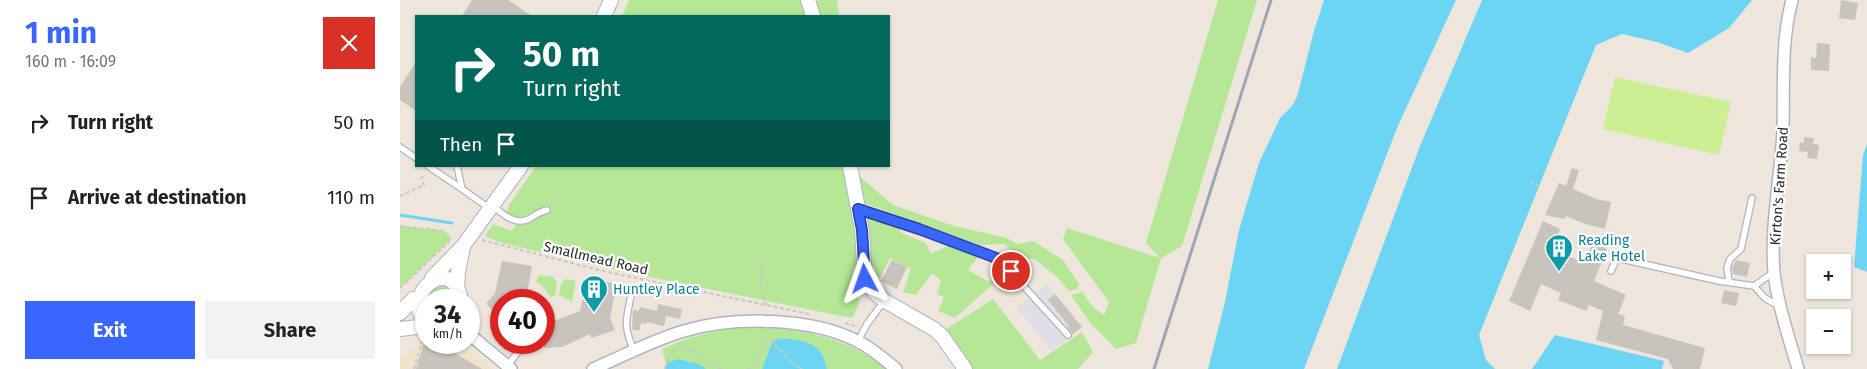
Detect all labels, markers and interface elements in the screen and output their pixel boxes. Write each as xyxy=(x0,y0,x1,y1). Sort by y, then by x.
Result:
text: 1 min xyxy=(25,15,97,51)
button: close xyxy=(323,17,375,69)
text: 50 m xyxy=(523,33,600,75)
icon: right xyxy=(440,35,505,100)
text: 160 m · 16:09 xyxy=(25,52,116,71)
text: Turn right xyxy=(523,75,620,102)
icon: right xyxy=(25,109,53,137)
text: Turn right xyxy=(68,111,153,134)
text: 50 m xyxy=(334,111,375,134)
street label: Kirton's Farm Road xyxy=(1767,126,1792,246)
icon: arrive xyxy=(492,130,520,158)
text: Then xyxy=(440,133,482,156)
icon: arrive xyxy=(25,184,53,212)
text: Arrive at destination xyxy=(68,186,247,209)
text: 110 m xyxy=(327,186,375,209)
place label: Reading Lake Hotel xyxy=(1578,232,1645,265)
building icon: Reading Lake Hotel xyxy=(1544,233,1574,272)
street label: Smallmead Road xyxy=(542,238,650,279)
pin xyxy=(990,250,1032,292)
position arrow xyxy=(838,252,890,304)
map controls xyxy=(1806,254,1851,354)
button: + xyxy=(1806,254,1851,299)
icon: arrive xyxy=(997,257,1025,285)
building icon: Huntley Place xyxy=(579,274,609,313)
place label: Huntley Place xyxy=(613,281,700,298)
speed limit sign: 40 xyxy=(490,289,555,354)
text: 34 xyxy=(434,300,461,330)
button: Exit xyxy=(25,301,195,359)
button: Share xyxy=(205,301,375,359)
button: − xyxy=(1806,309,1851,354)
text: km/h xyxy=(433,327,462,341)

